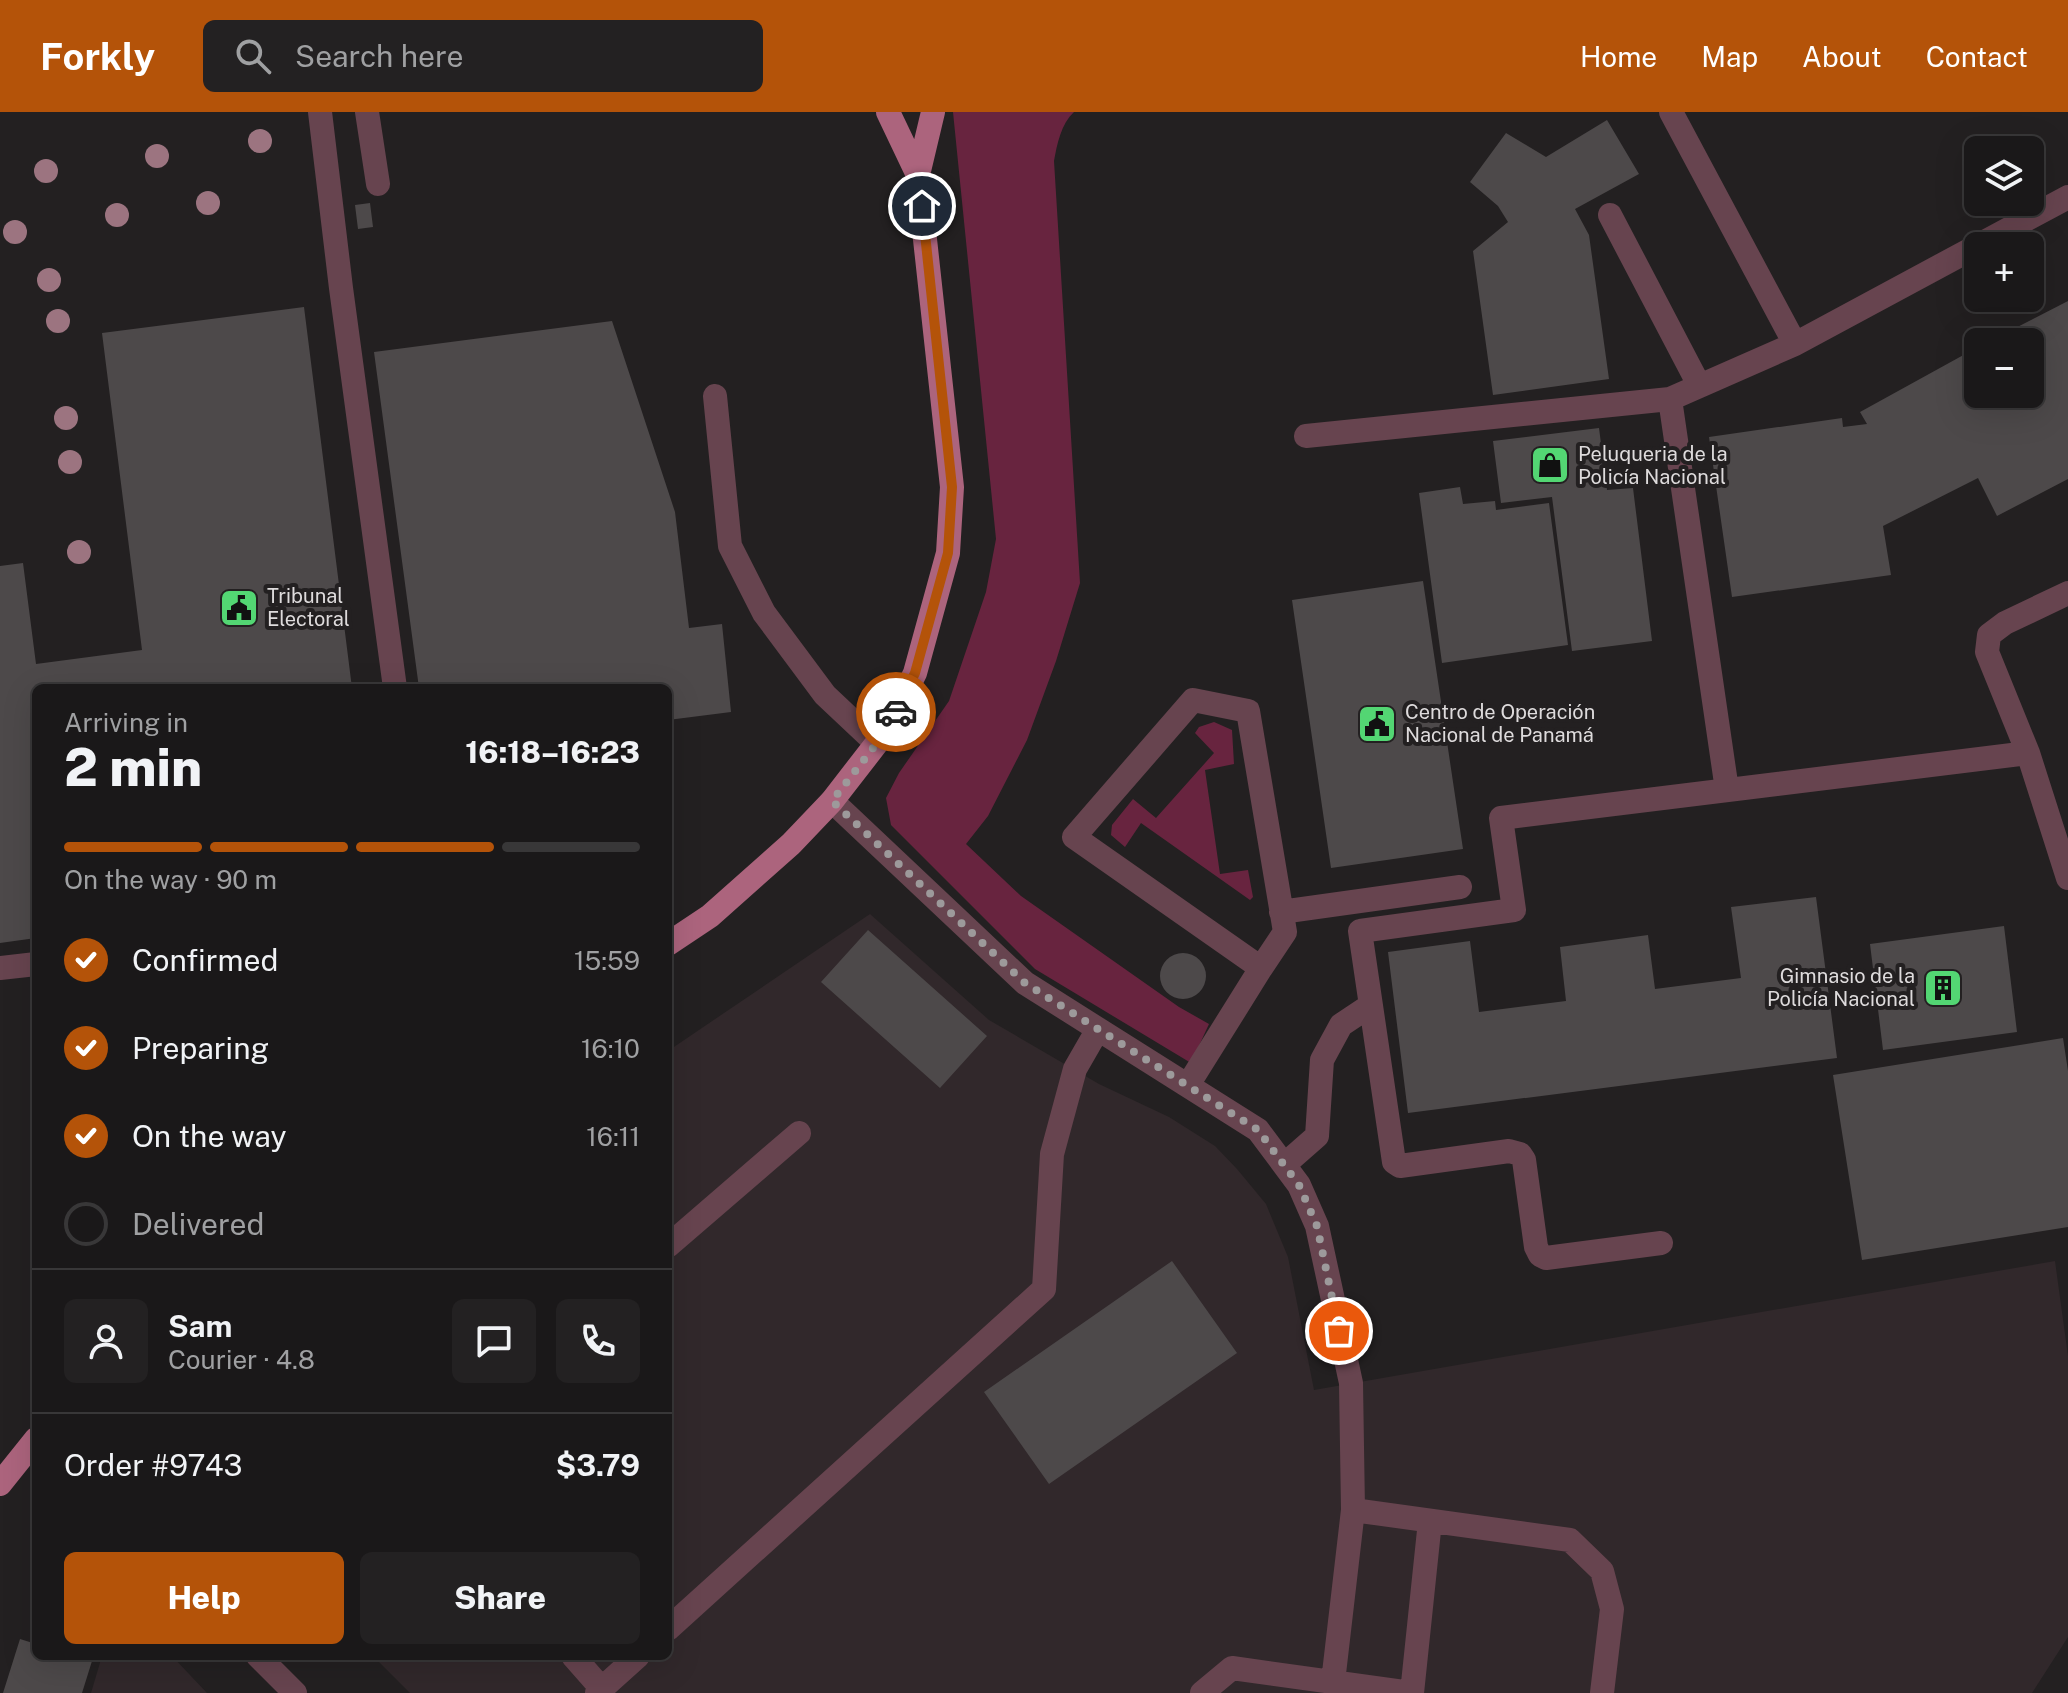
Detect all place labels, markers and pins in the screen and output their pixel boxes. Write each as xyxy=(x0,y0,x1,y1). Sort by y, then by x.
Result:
pin xyxy=(888,172,956,240)
place label: Peluqueria de la Policía Nacional xyxy=(1578,442,1728,489)
shop icon: Peluqueria de la Policía Nacional xyxy=(1529,444,1571,486)
place label: Tribunal Electoral xyxy=(267,584,350,631)
public building icon: Tribunal Electoral xyxy=(218,587,260,629)
place label: Centro de Operación Nacional de Panamá xyxy=(1405,700,1595,747)
public building icon: Centro de Operación Nacional de Panamá xyxy=(1356,703,1398,745)
place label: Gimnasio de la Policía Nacional xyxy=(1767,964,1915,1011)
building icon: Gimnasio de la Policía Nacional xyxy=(1922,967,1964,1009)
pin xyxy=(1305,1297,1373,1365)

